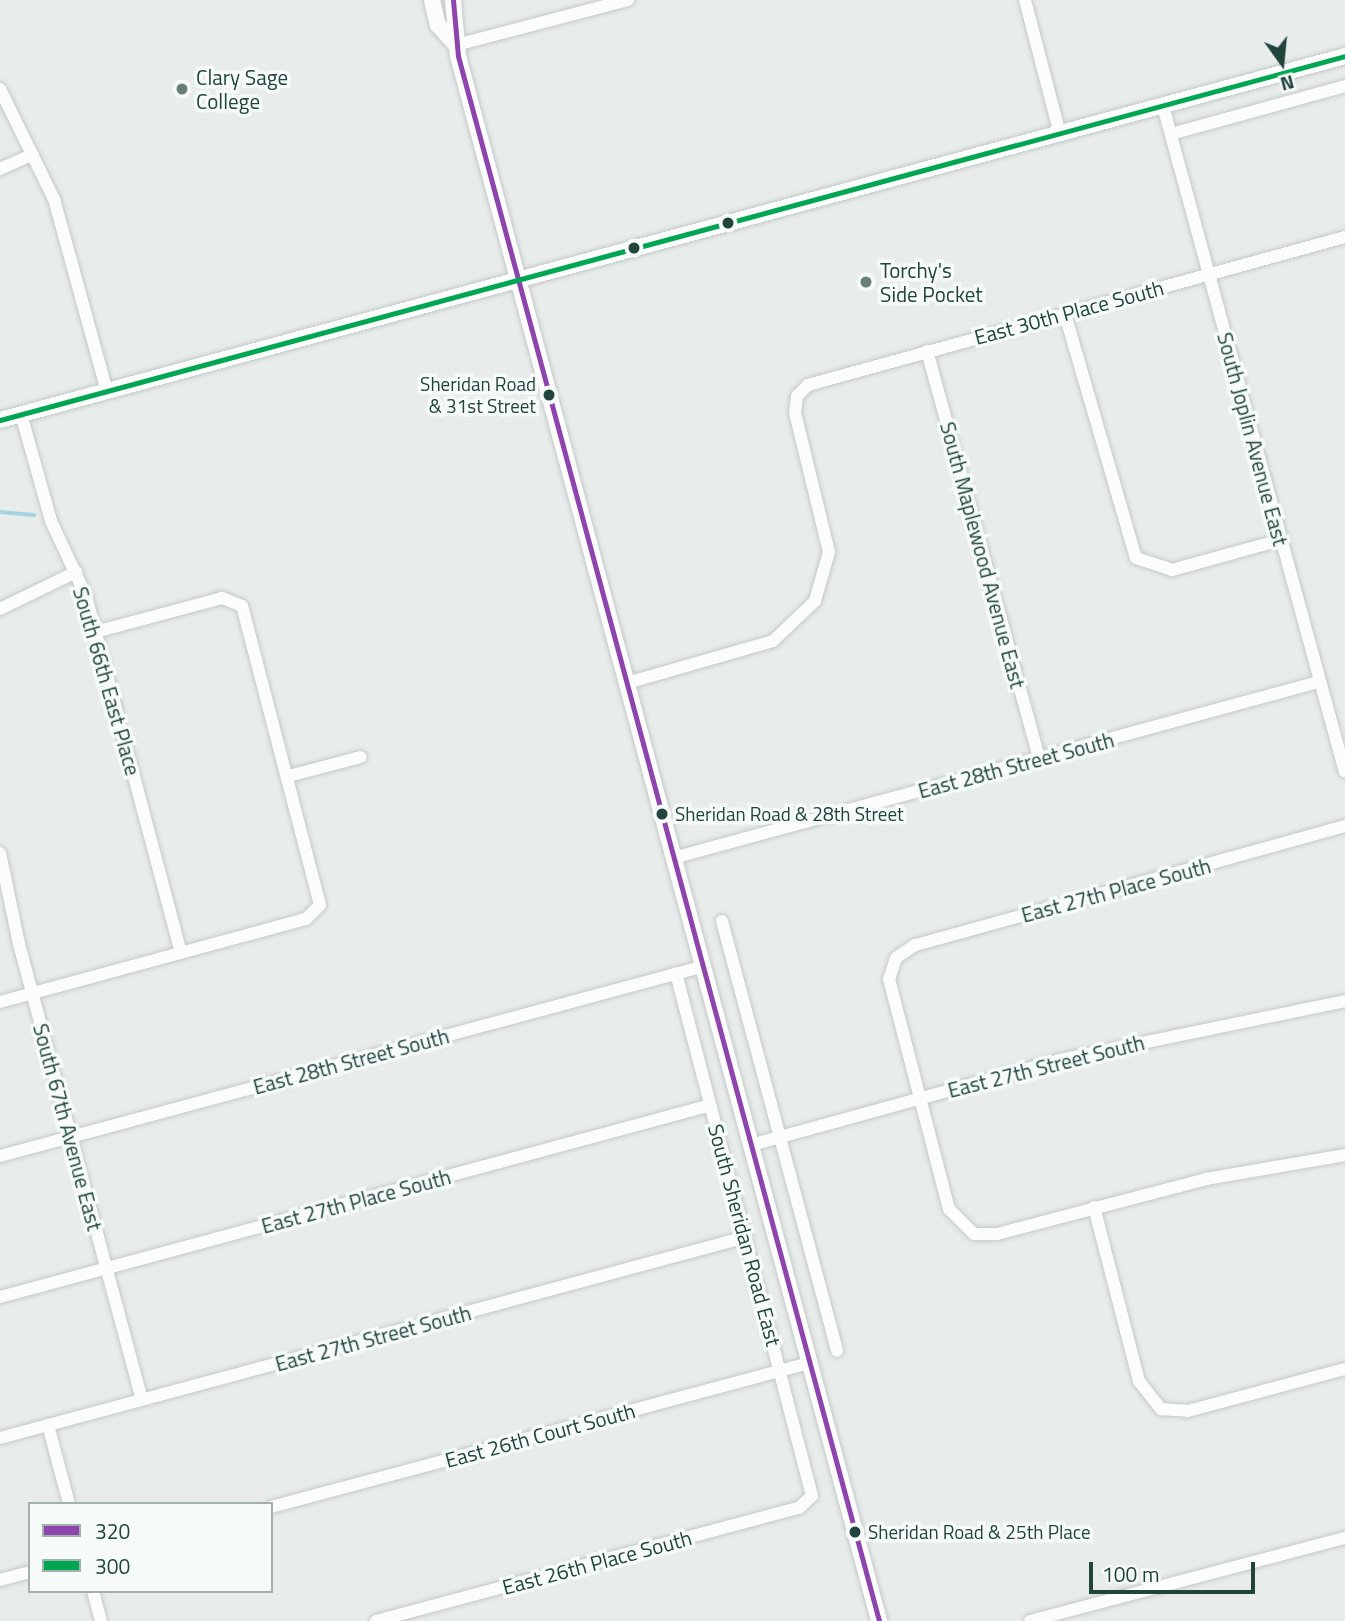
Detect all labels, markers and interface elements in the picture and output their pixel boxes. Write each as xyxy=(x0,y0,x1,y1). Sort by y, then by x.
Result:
north arrow xyxy=(1247,28,1317,98)
place label: Clary Sage College xyxy=(196,64,288,114)
text: N xyxy=(1277,68,1298,99)
marker: Clary Sage College xyxy=(174,81,190,97)
unlabelled marker xyxy=(721,216,735,230)
unlabelled marker xyxy=(627,241,641,255)
place label: Torchy's Side Pocket xyxy=(880,257,983,307)
marker: Torchy's Side Pocket xyxy=(858,274,874,290)
street label: East 30th Place South xyxy=(972,275,1166,349)
street label: South Joplin Avenue East xyxy=(1212,330,1294,548)
place label: Sheridan Road & 31st Street xyxy=(420,373,536,417)
marker: Sheridan Road & 31st Street xyxy=(542,388,556,402)
street label: South Maplewood Avenue East xyxy=(935,419,1031,691)
street label: South 66th East Place xyxy=(68,584,146,778)
street label: East 28th Street South xyxy=(915,727,1117,803)
place label: Sheridan Road & 28th Street xyxy=(675,803,904,825)
marker: Sheridan Road & 28th Street xyxy=(655,807,669,821)
street label: East 27th Place South xyxy=(1019,853,1213,927)
street label: South 67th Avenue East xyxy=(28,1021,108,1233)
street label: East 28th Street South xyxy=(250,1023,452,1099)
street label: East 27th Street South xyxy=(945,1029,1147,1103)
street label: South Sheridan Road East xyxy=(703,1121,787,1349)
street label: East 27th Place South xyxy=(259,1164,453,1238)
street label: East 27th Street South xyxy=(272,1300,474,1376)
street label: East 26th Court South xyxy=(442,1398,638,1472)
legend xyxy=(28,1502,273,1593)
text: 320 xyxy=(95,1515,130,1547)
place label: Sheridan Road & 25th Place xyxy=(868,1521,1091,1543)
street label: East 26th Place South xyxy=(500,1525,694,1599)
marker: Sheridan Road & 25th Place xyxy=(848,1525,862,1539)
scale bar xyxy=(1093,1548,1259,1592)
text: 300 xyxy=(95,1550,130,1582)
text: 100 m xyxy=(1102,1558,1159,1590)

